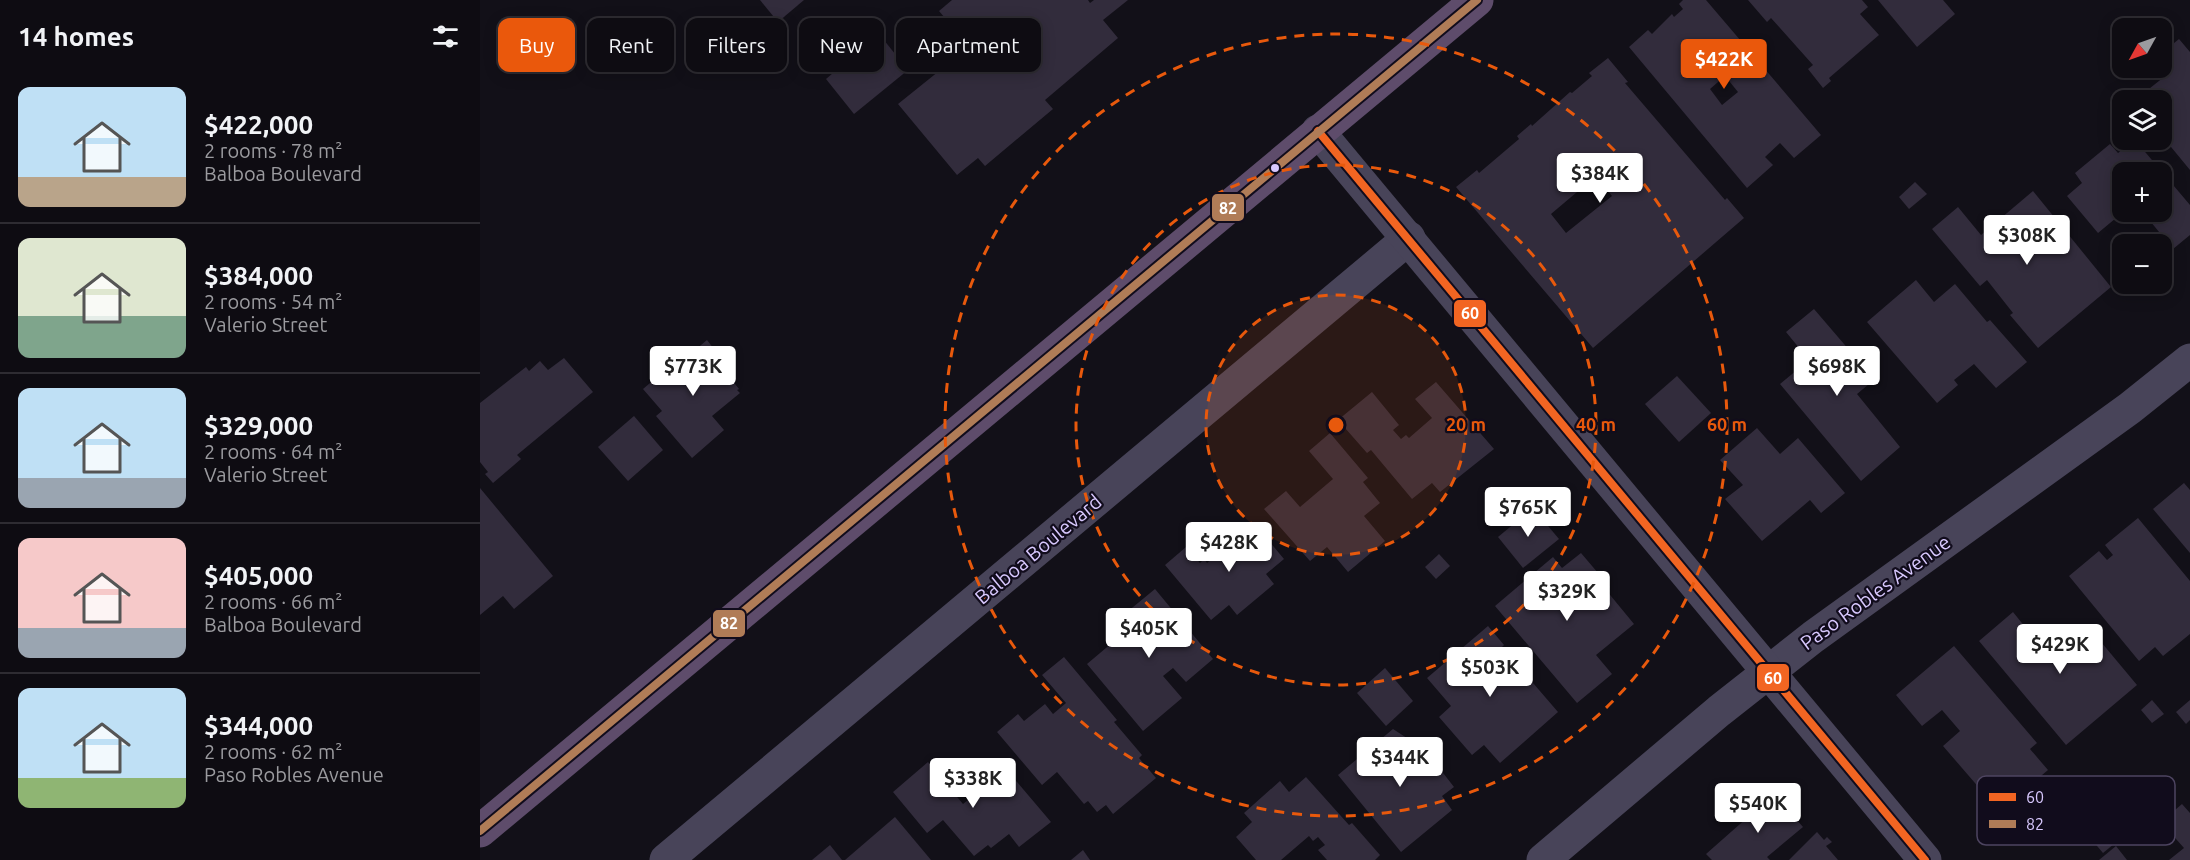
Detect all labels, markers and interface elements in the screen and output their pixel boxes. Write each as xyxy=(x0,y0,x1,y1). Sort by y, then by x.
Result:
chip: Buy xyxy=(498,18,575,72)
chip: Rent xyxy=(587,18,674,72)
chip: Filters xyxy=(686,18,787,72)
chip: New xyxy=(799,18,884,72)
chip: Apartment xyxy=(896,18,1041,72)
north arrow xyxy=(2112,18,2172,78)
map controls xyxy=(2112,18,2172,294)
icon: filters xyxy=(429,20,462,53)
text: 14 homes xyxy=(18,22,134,51)
pin: $422K xyxy=(1682,39,1766,90)
text: $422K xyxy=(1695,47,1753,70)
button: layers xyxy=(2112,90,2172,150)
text: $422,000 xyxy=(204,110,313,139)
icon: home xyxy=(66,111,138,183)
text: 2 rooms · 78 m² xyxy=(204,139,342,162)
pin: $384K xyxy=(1558,153,1642,204)
text: $384K xyxy=(1571,161,1629,184)
text: Balboa Boulevard xyxy=(204,162,362,185)
unlabelled marker xyxy=(1269,162,1281,174)
button: + xyxy=(2112,162,2172,222)
line badge: 82 xyxy=(1211,193,1245,222)
text: 82 xyxy=(1219,199,1237,217)
pin: $308K xyxy=(1985,215,2069,266)
text: $308K xyxy=(1998,223,2056,246)
button: − xyxy=(2112,234,2172,294)
text: $384,000 xyxy=(204,261,313,290)
icon: home xyxy=(66,262,138,334)
text: 2 rooms · 54 m² xyxy=(204,290,342,313)
line badge: 60 xyxy=(1453,299,1487,328)
text: 60 xyxy=(1461,304,1479,322)
text: Valerio Street xyxy=(204,313,327,336)
pin: $773K xyxy=(651,346,735,397)
pin: $698K xyxy=(1795,346,1879,397)
text: $773K xyxy=(664,354,722,377)
text: $698K xyxy=(1808,354,1866,377)
text: $329,000 xyxy=(204,411,313,440)
icon: home xyxy=(66,412,138,484)
text: 20 m xyxy=(1446,414,1486,434)
text: 40 m xyxy=(1576,414,1616,434)
text: 60 m xyxy=(1707,414,1747,434)
centre of rings xyxy=(1326,415,1346,435)
text: 2 rooms · 64 m² xyxy=(204,440,342,463)
text: Valerio Street xyxy=(204,463,327,486)
pin: $765K xyxy=(1486,487,1570,538)
street label: Balboa Boulevard xyxy=(970,489,1106,609)
text: $765K xyxy=(1499,495,1557,518)
pin: $428K xyxy=(1187,522,1271,573)
text: $428K xyxy=(1200,530,1258,553)
street label: Paso Robles Avenue xyxy=(1796,530,1954,654)
text: $405,000 xyxy=(204,561,313,590)
icon: home xyxy=(66,562,138,634)
pin: $329K xyxy=(1525,571,1609,622)
text: $329K xyxy=(1538,579,1596,602)
text: 2 rooms · 66 m² xyxy=(204,590,342,613)
pin: $405K xyxy=(1107,608,1191,659)
line badge: 82 xyxy=(712,609,746,638)
text: Balboa Boulevard xyxy=(204,613,362,636)
text: 82 xyxy=(720,614,738,632)
text: $405K xyxy=(1120,616,1178,639)
pin: $429K xyxy=(2018,624,2102,675)
text: $429K xyxy=(2031,632,2089,655)
pin: $503K xyxy=(1448,647,1532,698)
text: $503K xyxy=(1461,655,1519,678)
line badge: 60 xyxy=(1756,663,1790,692)
text: 60 xyxy=(1764,669,1782,687)
text: $344,000 xyxy=(204,711,313,740)
icon: home xyxy=(66,712,138,784)
pin: $344K xyxy=(1358,737,1442,788)
text: 2 rooms · 62 m² xyxy=(204,740,342,763)
text: $344K xyxy=(1371,745,1429,768)
pin: $338K xyxy=(931,758,1015,809)
text: Paso Robles Avenue xyxy=(204,763,384,786)
text: $338K xyxy=(944,766,1002,789)
legend xyxy=(1977,776,2175,845)
pin: $540K xyxy=(1716,783,1800,834)
text: 60 xyxy=(2026,788,2044,806)
text: $540K xyxy=(1729,791,1787,814)
text: 82 xyxy=(2026,815,2044,833)

